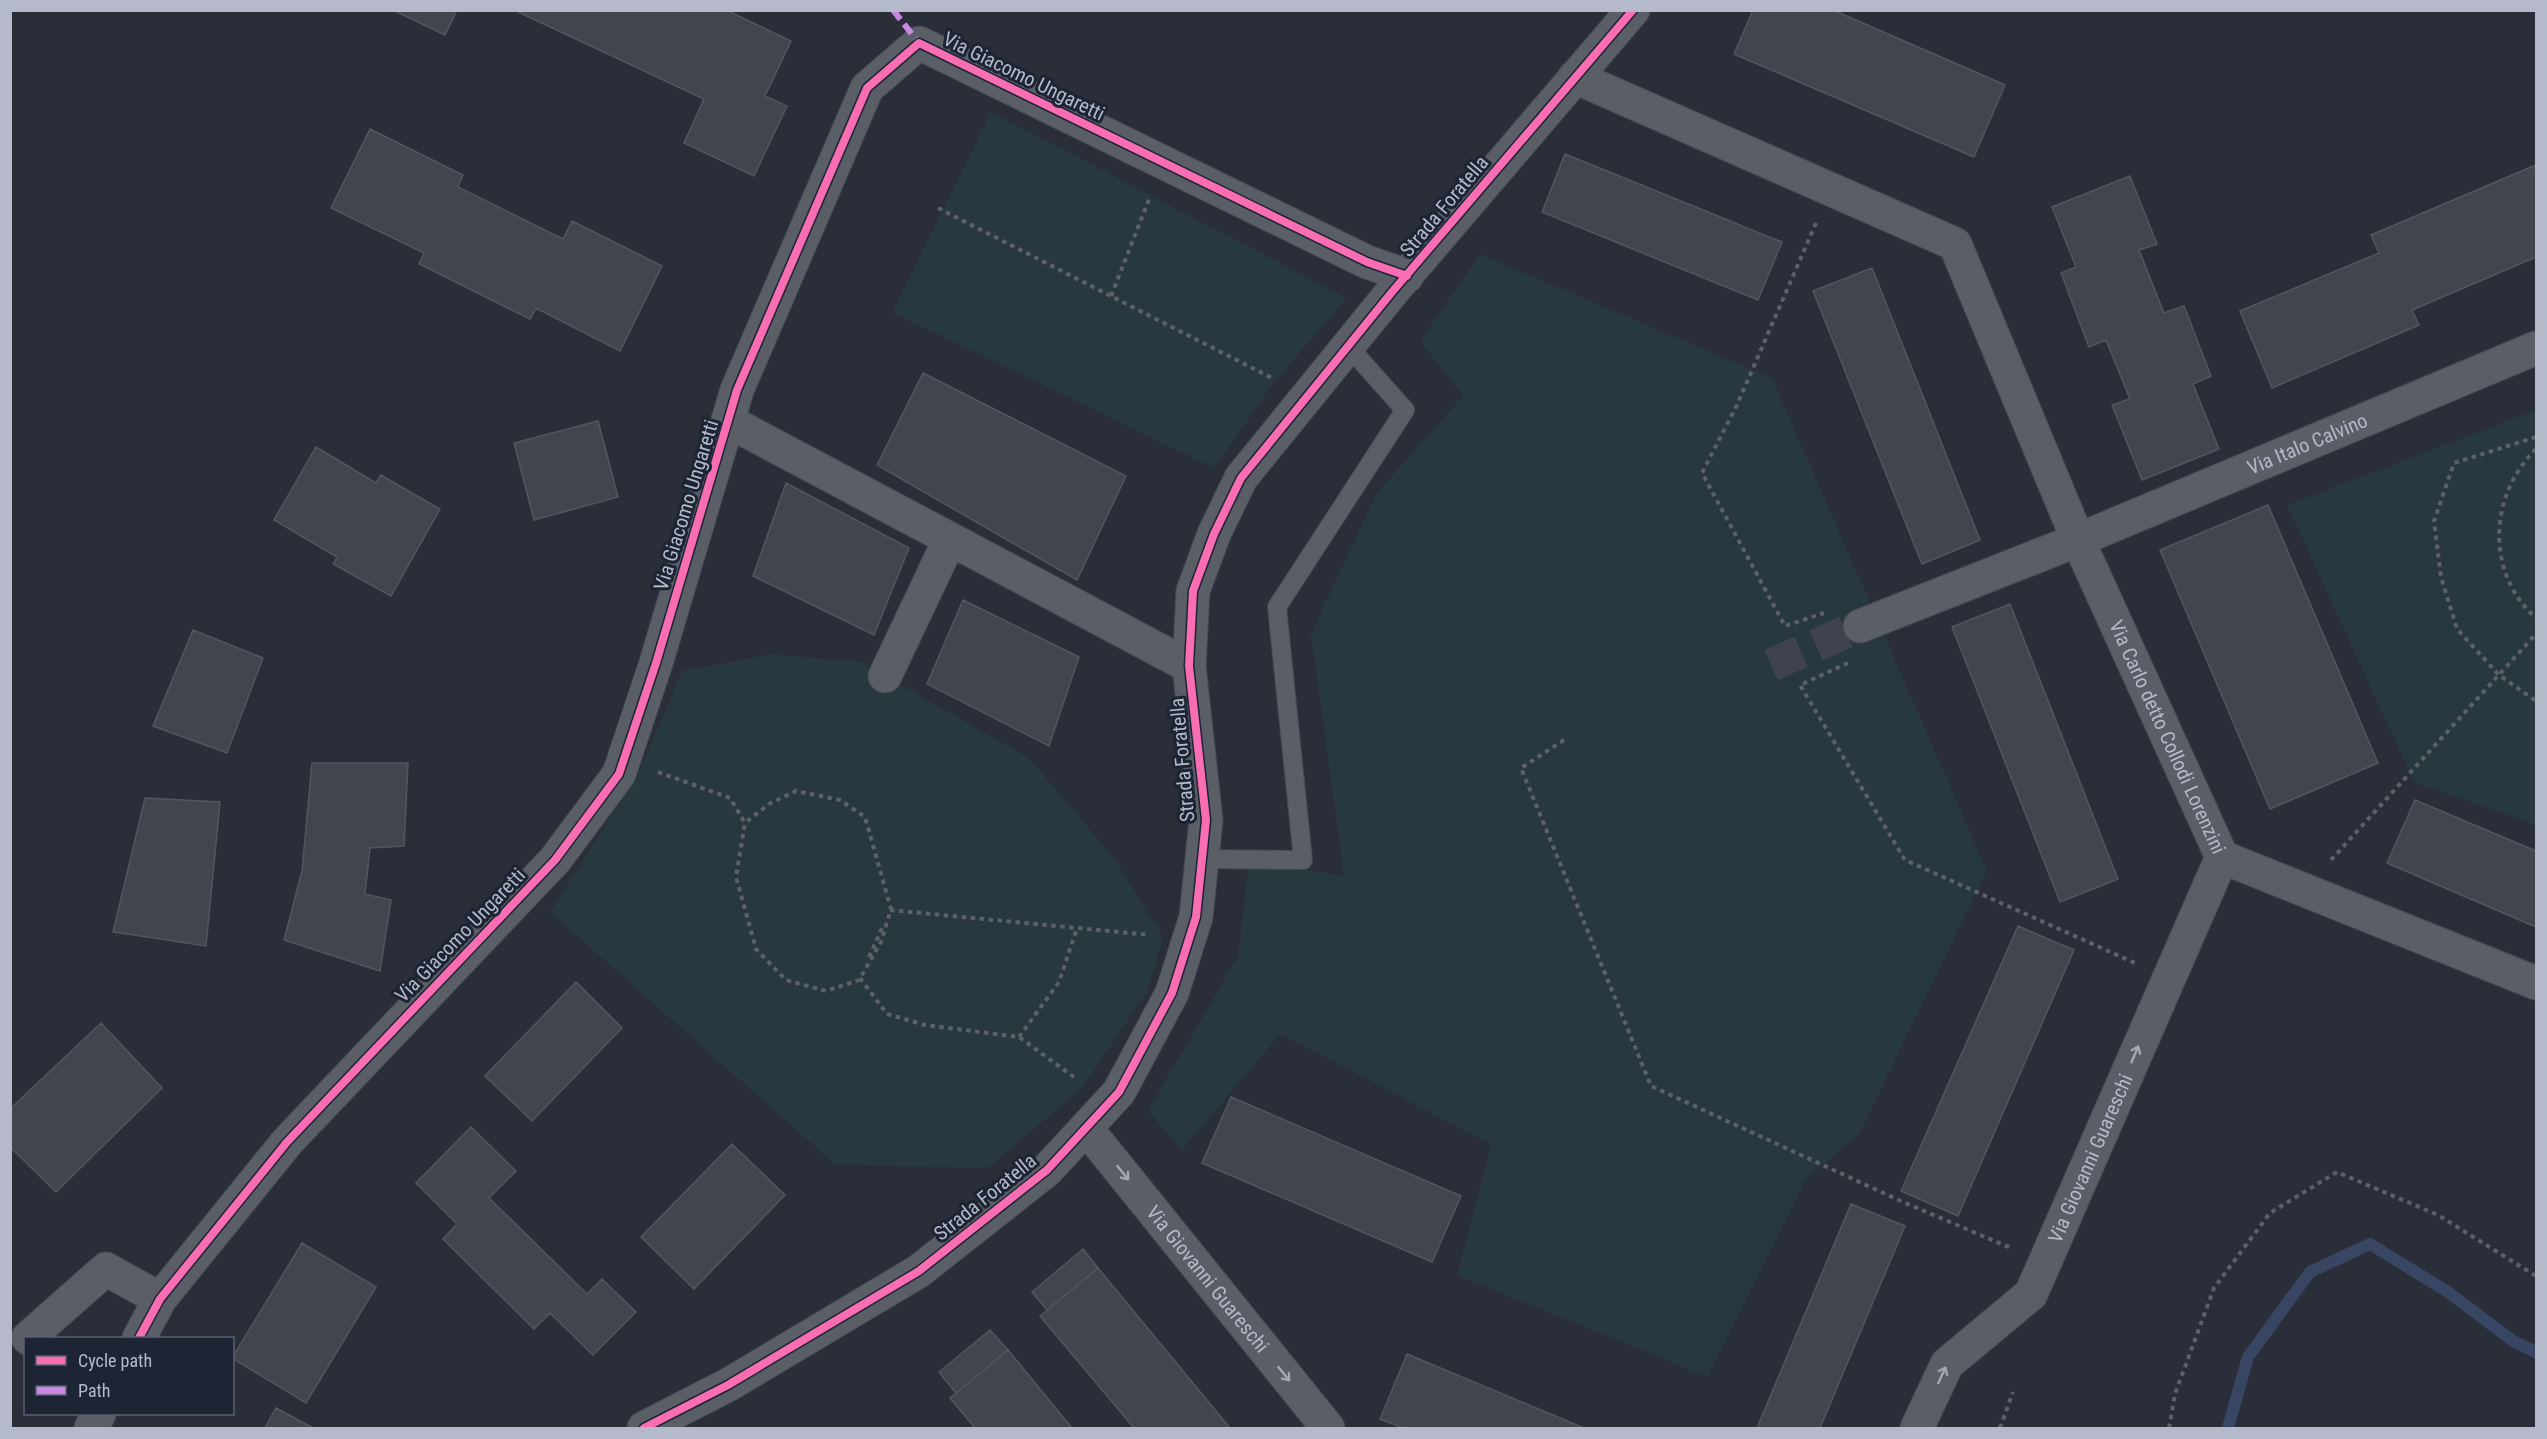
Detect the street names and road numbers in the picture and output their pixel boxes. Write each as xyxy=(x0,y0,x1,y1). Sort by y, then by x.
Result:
street label: Via Giacomo Ungaretti xyxy=(939,26,1109,126)
street label: Strada Foratella xyxy=(1395,151,1493,261)
street label: Via Italo Calvino xyxy=(2244,408,2371,480)
street label: Via Giacomo Ungaretti xyxy=(649,417,723,593)
street label: Via Carlo detto Collodi Lorenzini xyxy=(2104,617,2231,858)
street label: Strada Foratella xyxy=(1165,697,1199,823)
street label: Via Giacomo Ungaretti xyxy=(390,863,530,1007)
street label: Via Giovanni Guareschi xyxy=(2043,1070,2138,1247)
street label: Strada Foratella xyxy=(929,1149,1041,1245)
street label: Via Giovanni Guareschi xyxy=(1141,1201,1274,1357)

